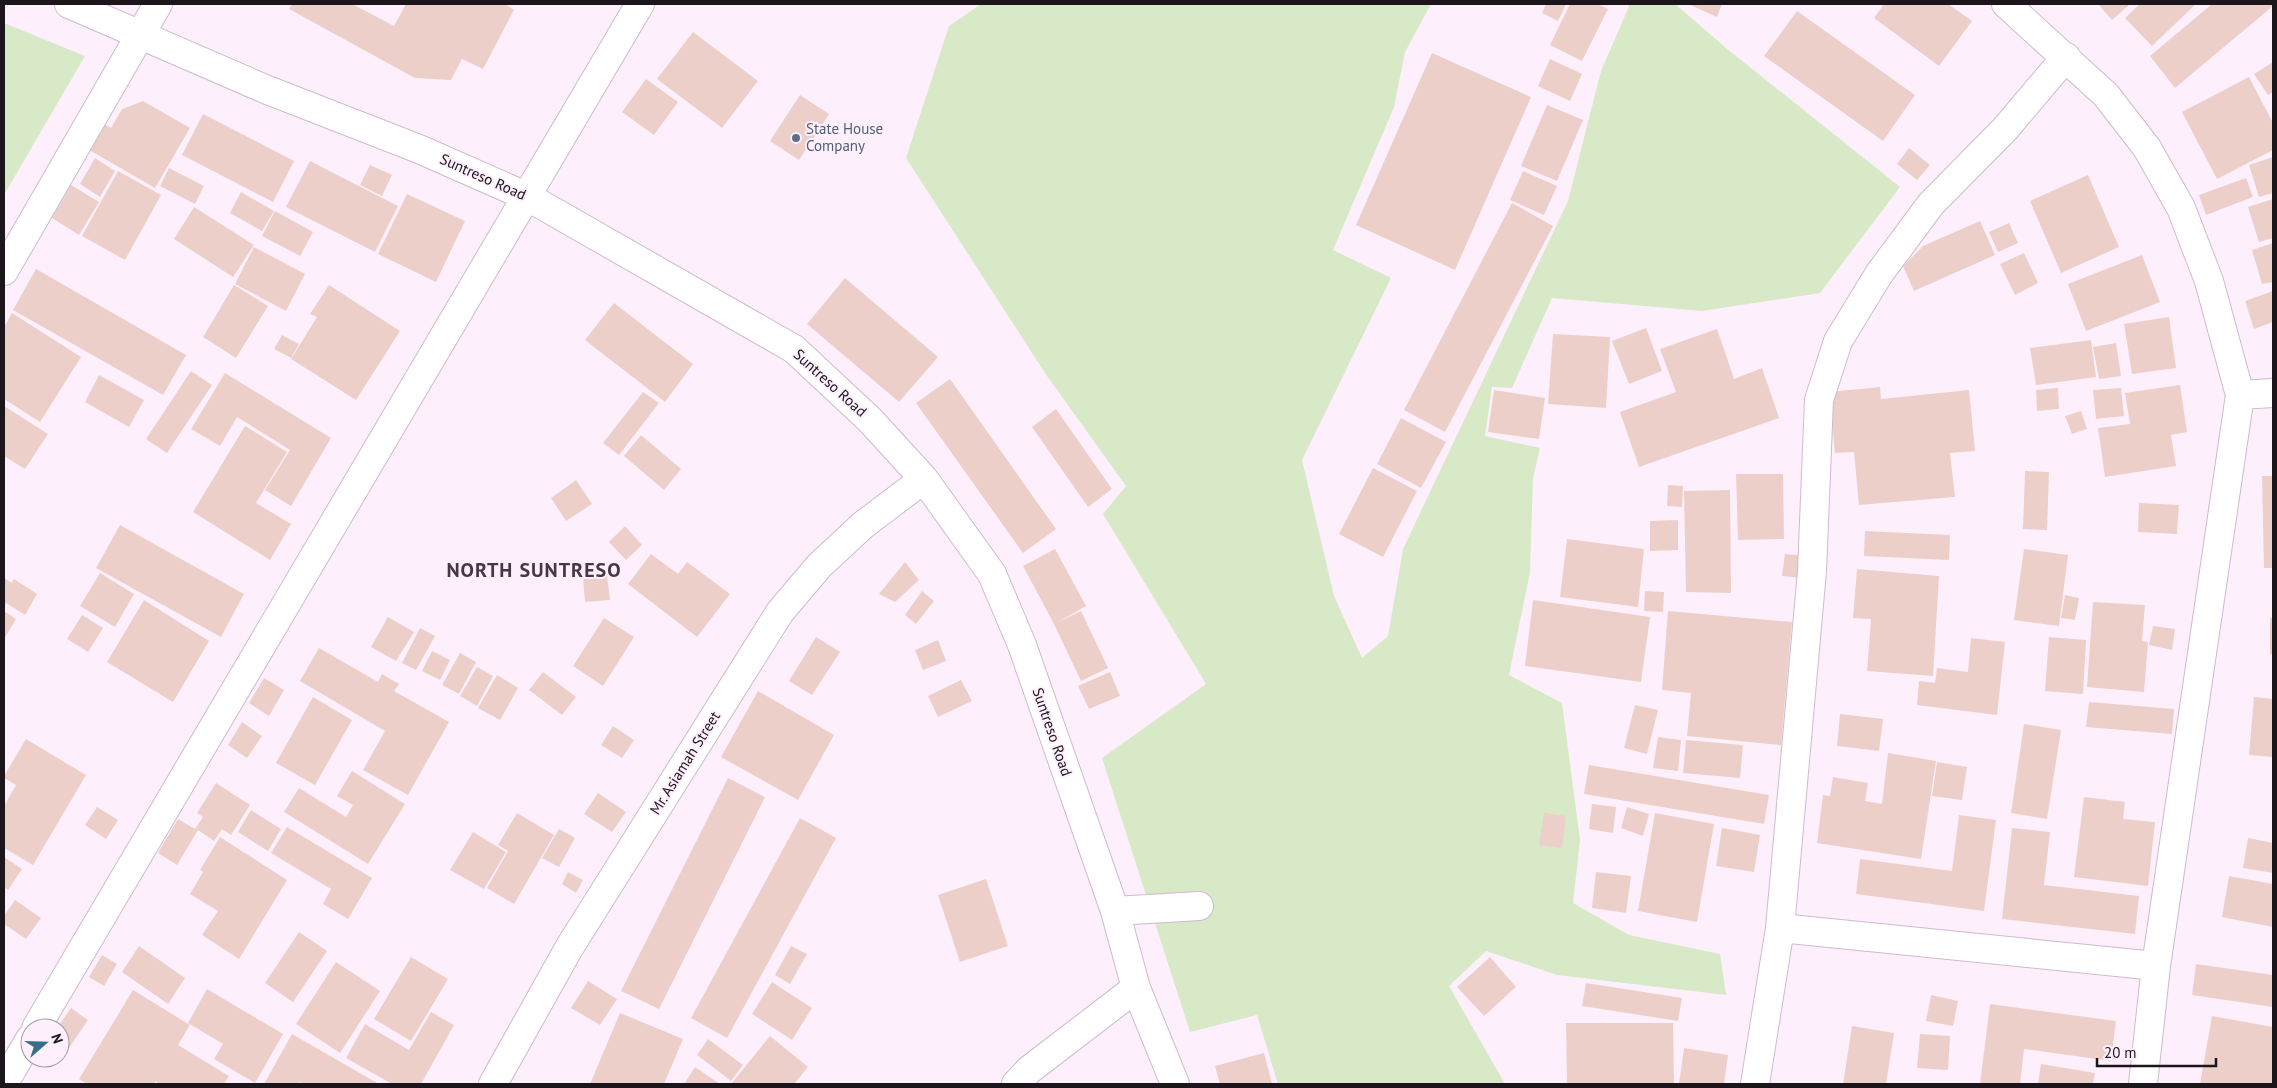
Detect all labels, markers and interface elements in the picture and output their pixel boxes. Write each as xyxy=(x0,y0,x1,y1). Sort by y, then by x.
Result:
place label: State House Company xyxy=(806,119,883,155)
marker: State House Company xyxy=(790,132,802,144)
street label: Suntreso Road xyxy=(437,149,529,204)
street label: Suntreso Road xyxy=(790,345,871,421)
district label: NORTH SUNTRESO xyxy=(446,557,622,583)
street label: Suntreso Road xyxy=(1028,685,1076,779)
street label: Mr. Asiamah Street xyxy=(645,708,724,818)
north arrow xyxy=(20,1018,70,1068)
text: N xyxy=(47,1031,67,1046)
scale bar xyxy=(2097,1036,2216,1068)
text: 20 m xyxy=(2104,1043,2137,1062)

